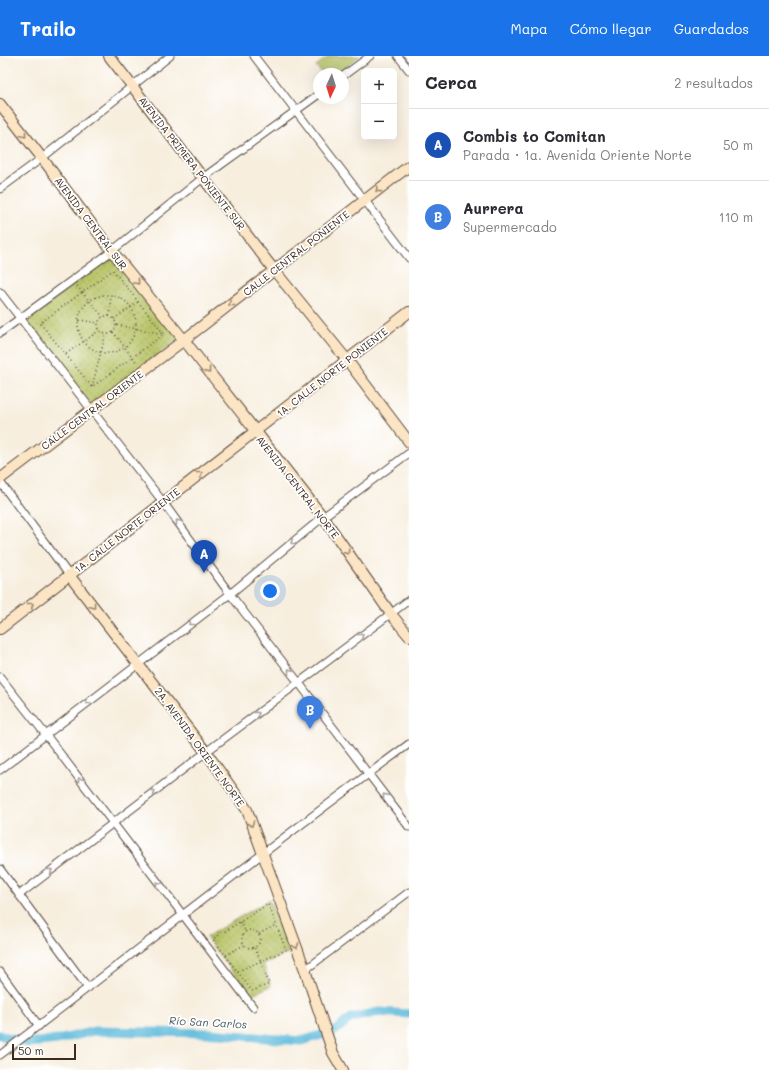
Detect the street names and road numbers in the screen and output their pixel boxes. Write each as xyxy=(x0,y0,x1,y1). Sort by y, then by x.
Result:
street label: AVENIDA PRIMERA PONIENTE SUR xyxy=(136,93,248,233)
street label: AVENIDA CENTRAL SUR xyxy=(52,174,130,272)
street label: CALLE CENTRAL PONIENTE xyxy=(240,207,352,299)
street label: 1A. CALLE NORTE PONIENTE xyxy=(274,324,391,420)
street label: CALLE CENTRAL ORIENTE xyxy=(38,367,146,453)
street label: AVENIDA CENTRAL NORTE xyxy=(253,433,343,542)
street label: 1A. CALLE NORTE ORIENTE xyxy=(71,484,183,576)
street label: 2A. AVENIDA ORIENTE NORTE xyxy=(152,685,248,810)

